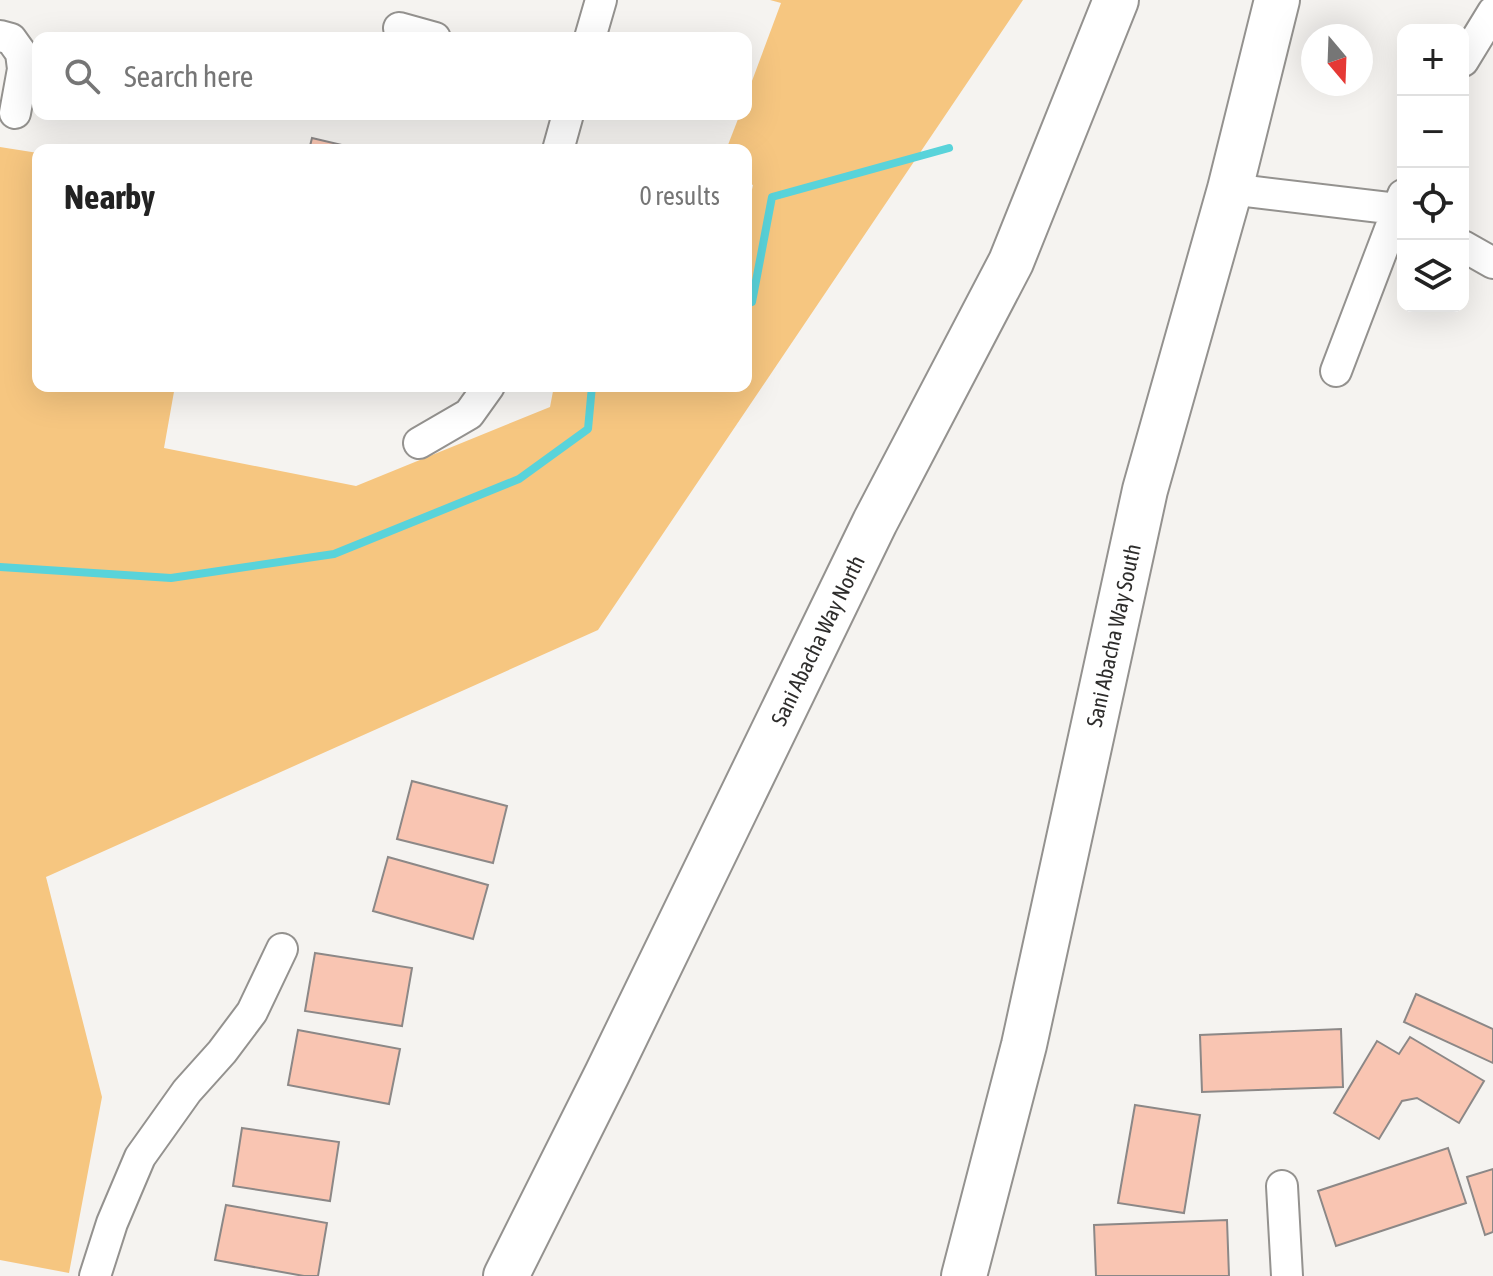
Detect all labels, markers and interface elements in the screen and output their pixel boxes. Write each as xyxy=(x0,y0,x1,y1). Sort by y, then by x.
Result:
north arrow xyxy=(1301,24,1373,96)
map controls xyxy=(1397,24,1469,312)
button: + xyxy=(1397,24,1469,96)
search box xyxy=(32,32,752,120)
icon: search xyxy=(60,54,104,98)
text: Search here xyxy=(124,59,253,93)
button: − xyxy=(1397,96,1469,168)
button: locate xyxy=(1397,168,1469,240)
text: Nearby xyxy=(64,177,155,216)
text: 0 results xyxy=(639,181,720,211)
button: layers xyxy=(1397,240,1469,312)
street label: Sani Abacha Way South xyxy=(1081,541,1146,729)
street label: Sani Abacha Way North xyxy=(765,551,870,730)

